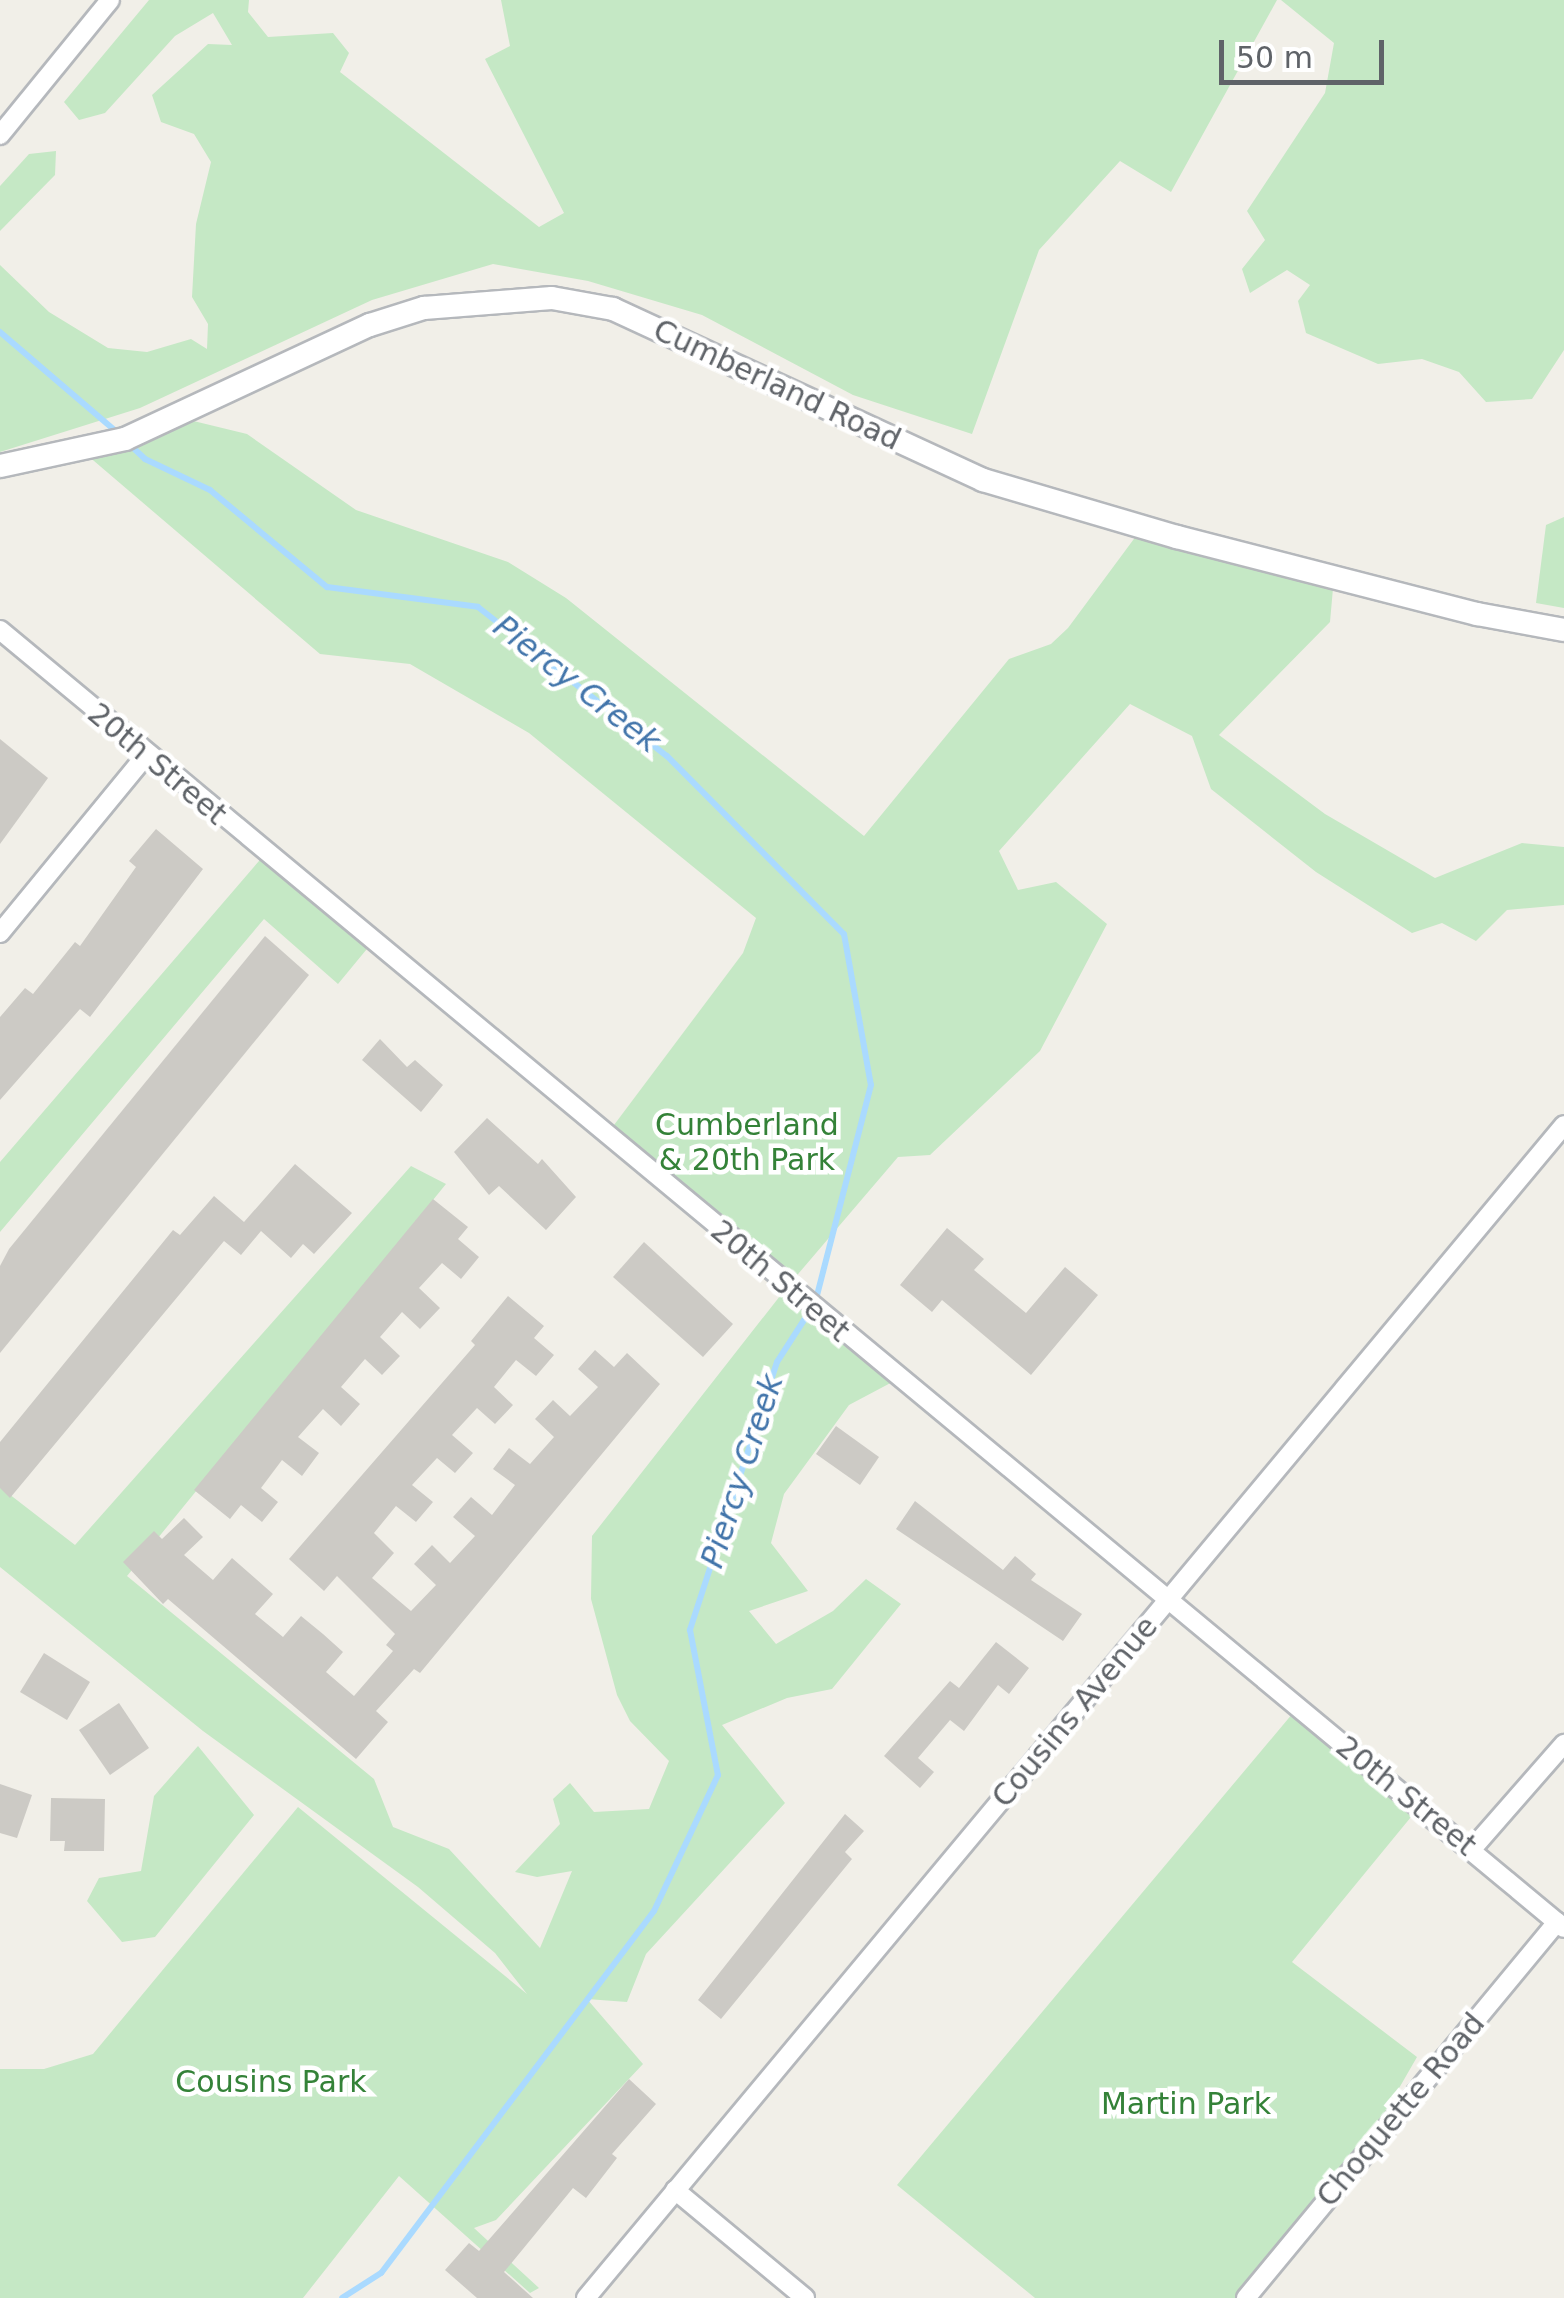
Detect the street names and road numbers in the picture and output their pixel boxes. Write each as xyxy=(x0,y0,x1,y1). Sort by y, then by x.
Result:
street label: Cumberland Road xyxy=(648,312,906,458)
street label: 20th Street xyxy=(80,696,234,832)
street label: 20th Street xyxy=(703,1213,857,1349)
street label: Cousins Avenue xyxy=(985,1609,1165,1815)
street label: 20th Street xyxy=(1329,1729,1483,1863)
street label: Choquette Road xyxy=(1310,2006,1492,2214)

